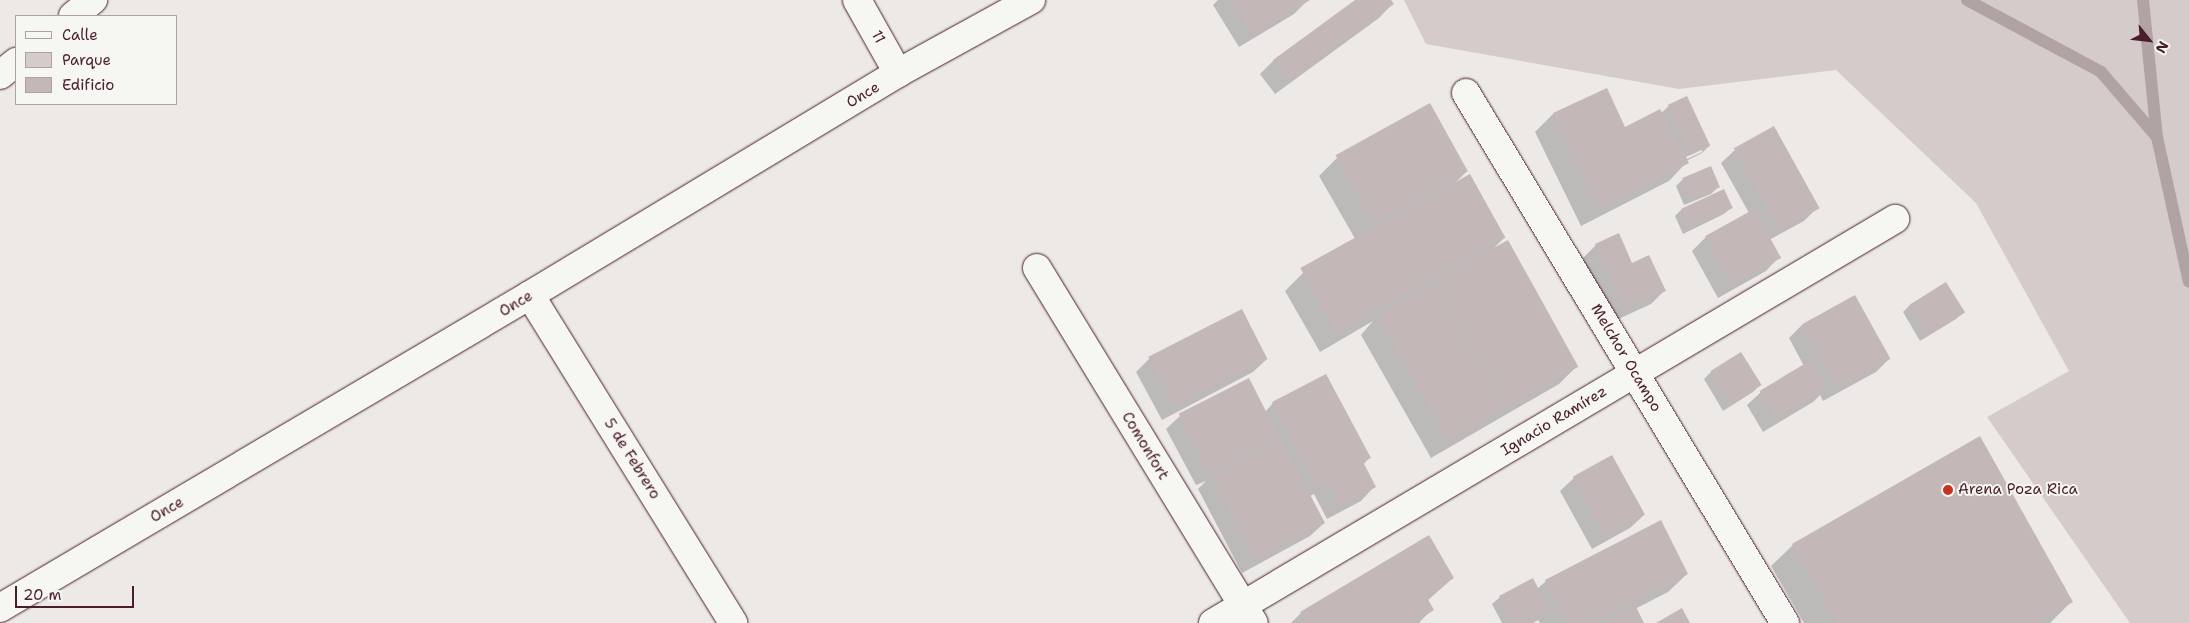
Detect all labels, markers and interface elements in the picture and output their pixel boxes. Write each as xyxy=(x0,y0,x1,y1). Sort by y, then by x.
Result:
legend xyxy=(15,15,178,105)
north arrow xyxy=(2124,15,2174,65)
text: Calle xyxy=(62,25,98,45)
street label: 11 xyxy=(867,27,889,47)
text: N xyxy=(2152,38,2173,56)
text: Parque xyxy=(62,50,111,70)
text: Edificio xyxy=(62,75,114,95)
street label: Once xyxy=(843,78,883,112)
street label: Once xyxy=(496,287,536,321)
street label: Melchor Ocampo xyxy=(1587,301,1665,415)
street label: Ignacio Ramírez xyxy=(1498,382,1610,460)
street label: Comonfort xyxy=(1118,409,1172,483)
street label: 5 de Febrero xyxy=(600,415,664,503)
place label: Arena Poza Rica xyxy=(1958,481,2078,499)
marker: Arena Poza Rica xyxy=(1942,484,1954,496)
street label: Once xyxy=(147,493,187,527)
scale bar xyxy=(18,576,136,608)
text: 20 m xyxy=(23,585,62,605)

